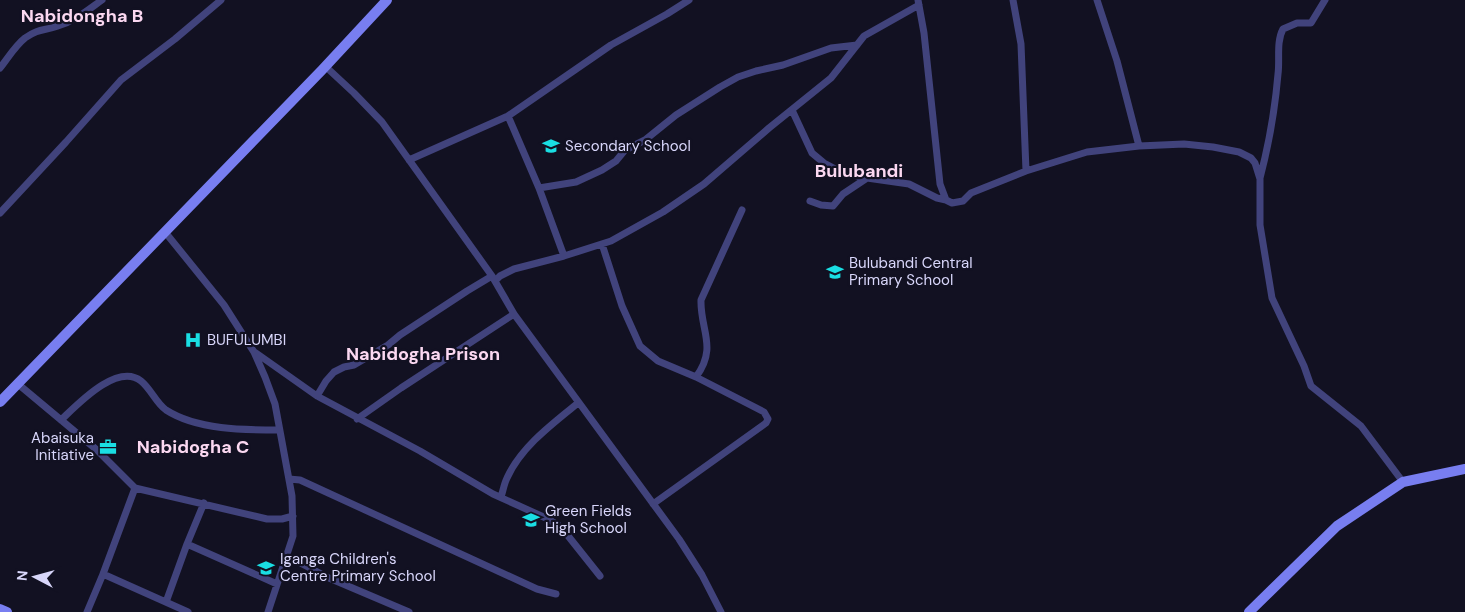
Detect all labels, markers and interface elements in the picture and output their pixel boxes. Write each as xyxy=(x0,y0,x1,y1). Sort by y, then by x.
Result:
district label: Nabidongha B xyxy=(21,4,143,28)
school or university icon: Secondary School xyxy=(541,136,561,156)
place label: Secondary School xyxy=(565,136,691,156)
district label: Bulubandi xyxy=(815,159,903,183)
place label: Bulubandi Central Primary School xyxy=(849,253,973,290)
school or university icon: Bulubandi Central Primary School xyxy=(825,262,845,282)
hospital icon: BUFULUMBI xyxy=(183,330,203,350)
place label: BUFULUMBI xyxy=(207,330,286,350)
district label: Nabidogha Prison xyxy=(346,342,500,366)
place label: Abaisuka Initiative xyxy=(31,428,94,465)
district label: Nabidogha C xyxy=(137,435,249,459)
office icon: Abaisuka Initiative xyxy=(98,437,118,457)
place label: Green Fields High School xyxy=(545,501,632,538)
school or university icon: Green Fields High School xyxy=(521,510,541,530)
place label: Iganga Children's Centre Primary School xyxy=(280,549,436,586)
north arrow xyxy=(10,552,60,602)
school or university icon: Iganga Children's Centre Primary School xyxy=(256,558,276,578)
text: N xyxy=(13,570,32,582)

